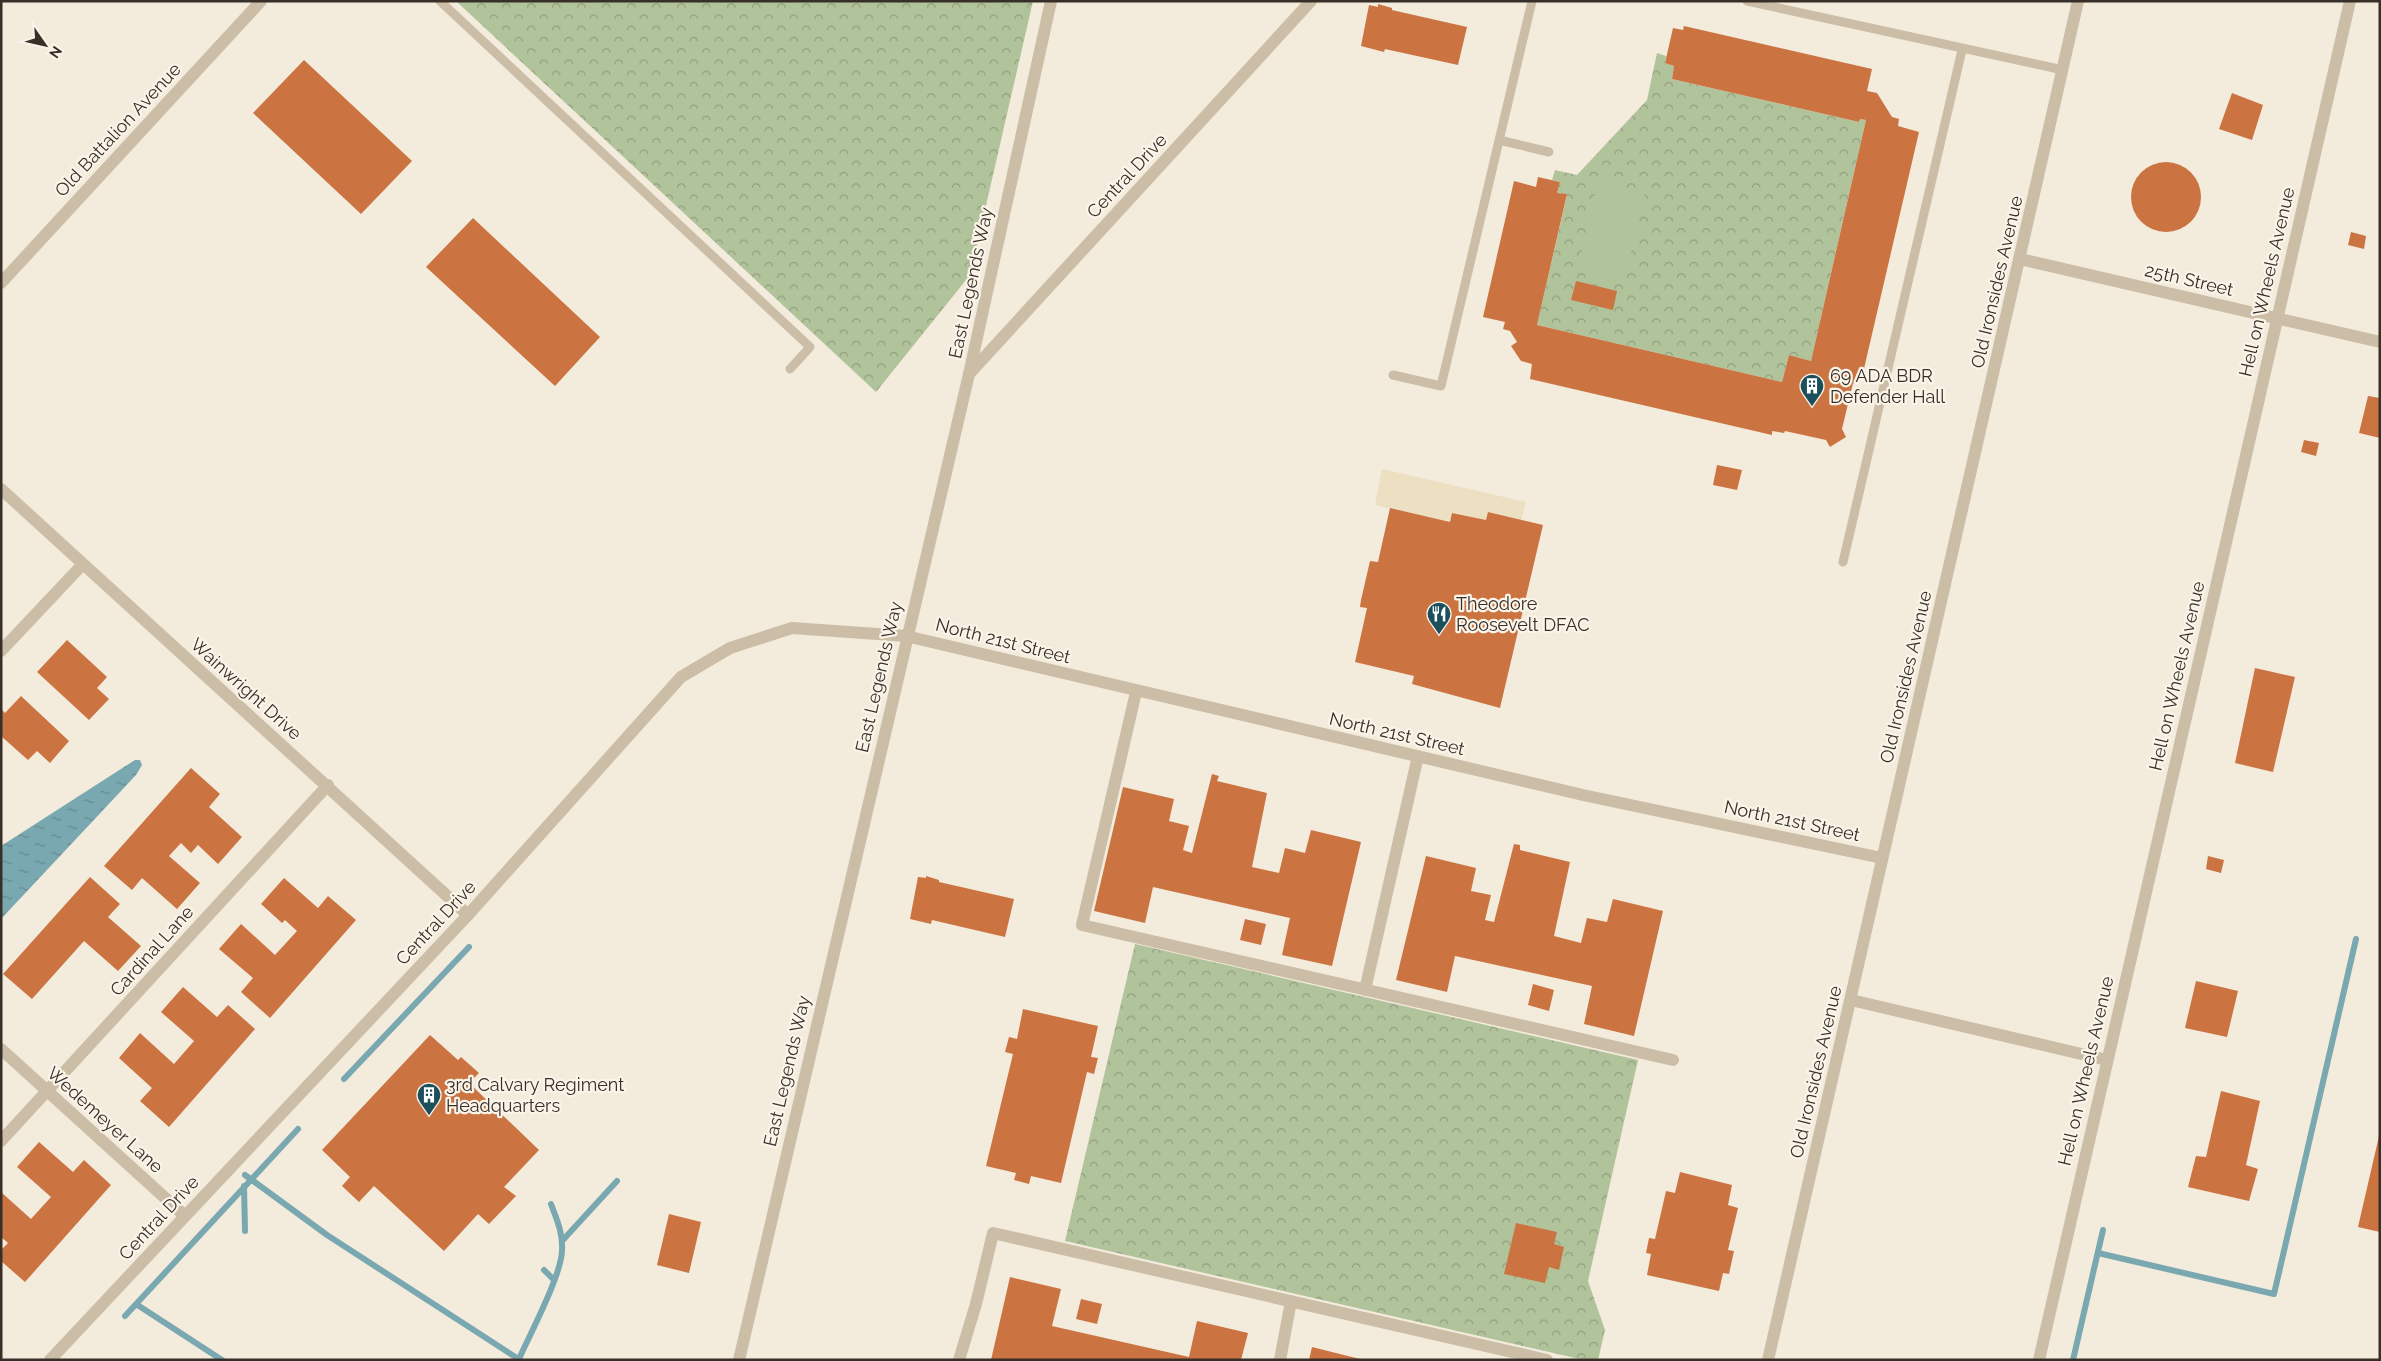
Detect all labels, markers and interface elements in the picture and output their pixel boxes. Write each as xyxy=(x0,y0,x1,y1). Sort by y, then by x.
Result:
north arrow xyxy=(20,20,70,70)
text: N xyxy=(46,43,65,61)
street label: Old Battalion Avenue xyxy=(50,58,185,201)
street label: Central Drive xyxy=(1082,129,1171,222)
street label: Hell on Wheels Avenue xyxy=(2234,185,2299,379)
street label: Old Ironsides Avenue xyxy=(1966,193,2027,370)
street label: East Legends Way xyxy=(944,205,997,360)
street label: 25th Street xyxy=(2143,259,2235,300)
place label: 69 ADA BDR Defender Hall xyxy=(1830,365,1945,407)
building icon: 69 ADA BDR Defender Hall xyxy=(1799,373,1825,407)
street label: Hell on Wheels Avenue xyxy=(2144,579,2209,773)
street label: Old Ironsides Avenue xyxy=(1875,588,1936,765)
place label: Theodore Roosevelt DFAC xyxy=(1456,593,1590,635)
street label: East Legends Way xyxy=(851,599,906,754)
restaurant icon: Theodore Roosevelt DFAC xyxy=(1426,601,1452,635)
street label: North 21st Street xyxy=(934,614,1073,667)
street label: Wainwright Drive xyxy=(187,633,306,744)
street label: North 21st Street xyxy=(1327,708,1467,759)
street label: North 21st Street xyxy=(1722,796,1862,845)
street label: Central Drive xyxy=(391,876,480,969)
street label: Cardinal Lane xyxy=(106,901,198,1000)
street label: Hell on Wheels Avenue xyxy=(2053,974,2118,1168)
street label: Old Ironsides Avenue xyxy=(1785,983,1846,1160)
street label: East Legends Way xyxy=(759,993,814,1148)
street label: Wedemeyer Lane xyxy=(43,1062,168,1177)
place label: 3rd Calvary Regiment Headquarters xyxy=(446,1074,624,1116)
building icon: 3rd Calvary Regiment Headquarters xyxy=(416,1082,442,1116)
street label: Central Drive xyxy=(114,1171,203,1264)

